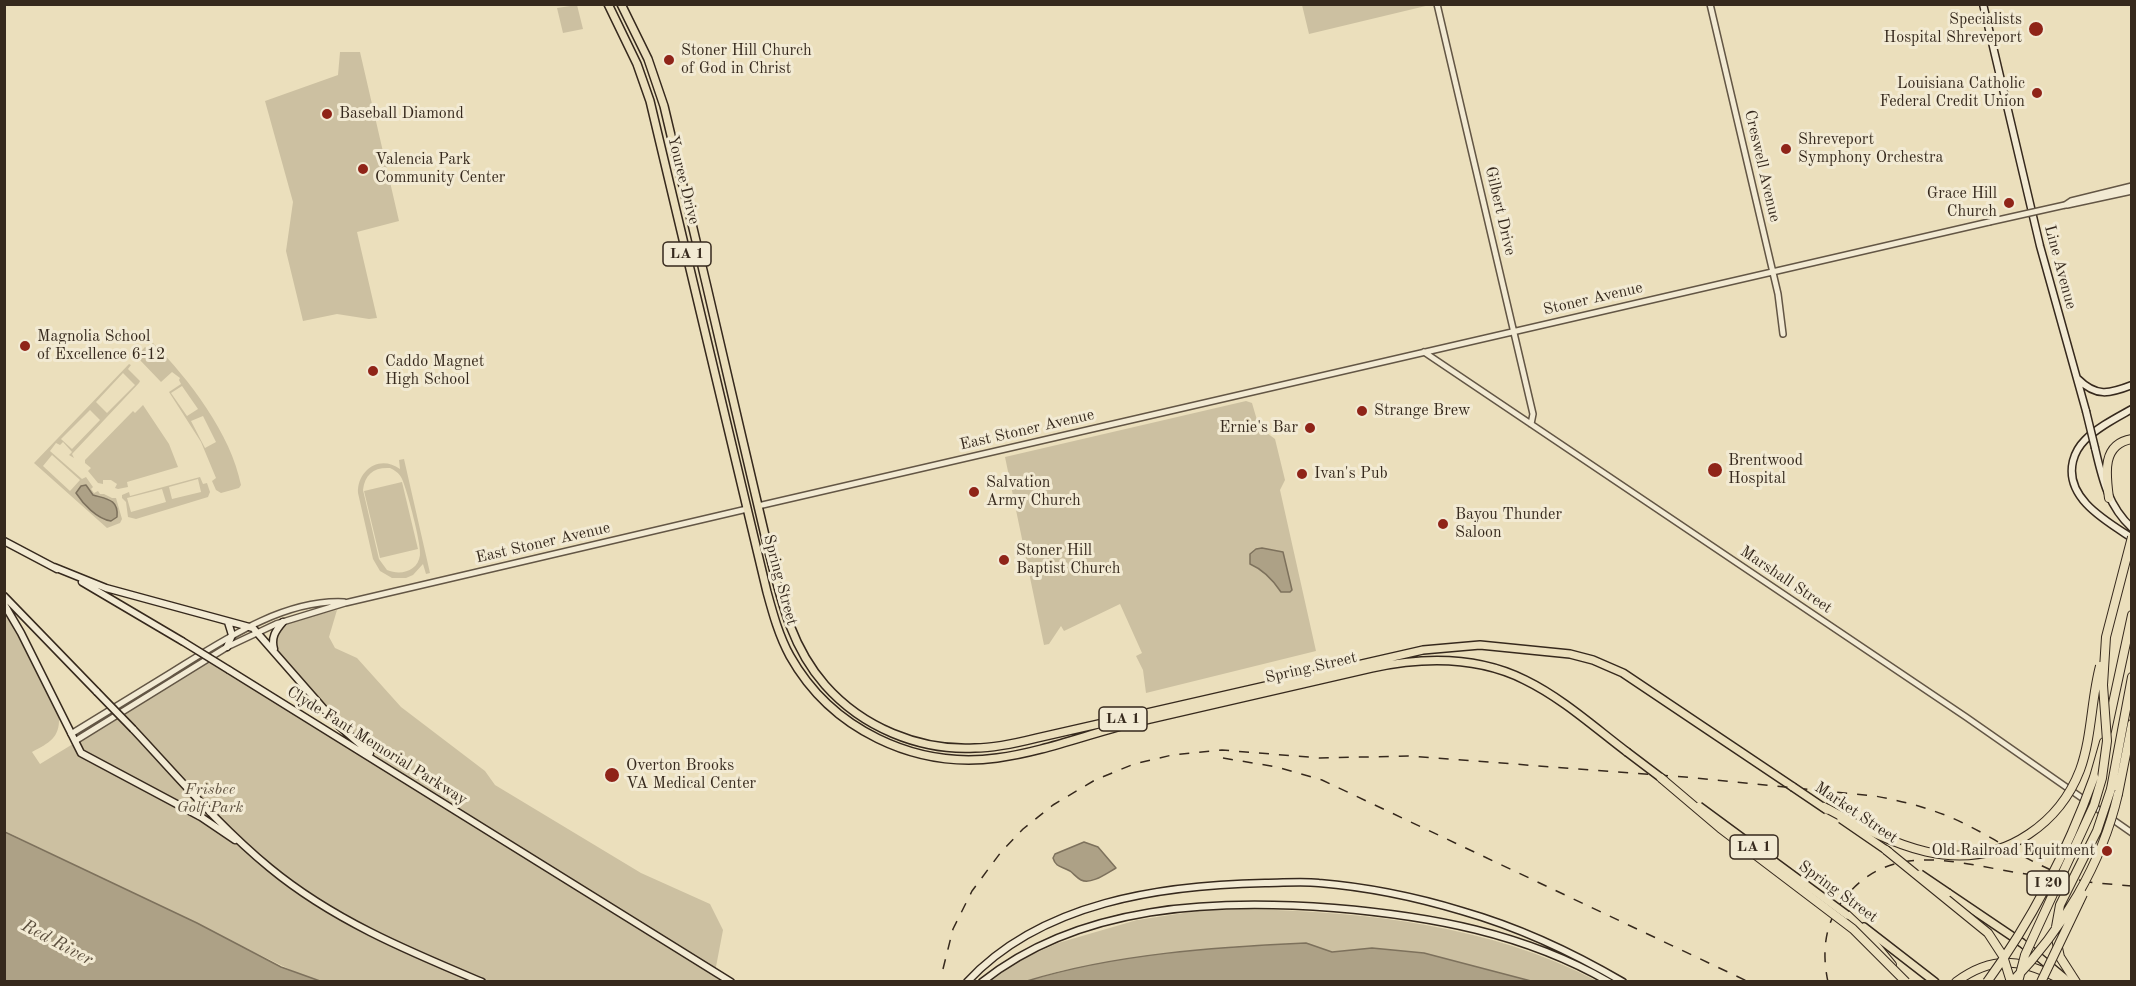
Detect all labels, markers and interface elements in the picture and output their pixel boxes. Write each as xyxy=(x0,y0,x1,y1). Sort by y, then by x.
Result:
place label: Specialists Hospital Shreveport xyxy=(1884,10,2022,48)
marker: Specialists Hospital Shreveport xyxy=(2027,20,2045,38)
place label: Stoner Hill Church of God in Christ xyxy=(681,41,812,79)
marker: Stoner Hill Church of God in Christ xyxy=(662,53,676,67)
place label: Louisiana Catholic Federal Credit Union xyxy=(1880,74,2025,112)
marker: Louisiana Catholic Federal Credit Union xyxy=(2030,86,2044,100)
place label: Baseball Diamond xyxy=(339,104,464,124)
marker: Baseball Diamond xyxy=(320,107,334,121)
street label: Creswell Avenue xyxy=(1740,108,1784,224)
place label: Shreveport Symphony Orchestra xyxy=(1798,130,1943,168)
street label: Youree Drive xyxy=(663,133,703,227)
marker: Shreveport Symphony Orchestra xyxy=(1779,142,1793,156)
place label: Valencia Park Community Center xyxy=(375,150,505,188)
marker: Valencia Park Community Center xyxy=(356,162,370,176)
street label: Gilbert Drive xyxy=(1480,165,1520,257)
place label: Grace Hill Church xyxy=(1927,184,1997,222)
marker: Grace Hill Church xyxy=(2002,196,2016,210)
street label: Line Avenue xyxy=(2040,223,2080,311)
road number: LA 1 xyxy=(663,242,711,266)
street label: Stoner Avenue xyxy=(1541,278,1645,320)
place label: Magnolia School of Excellence 6-12 xyxy=(37,327,165,365)
marker: Magnolia School of Excellence 6-12 xyxy=(18,339,32,353)
place label: Caddo Magnet High School xyxy=(385,352,484,390)
marker: Caddo Magnet High School xyxy=(366,364,380,378)
place label: Strange Brew xyxy=(1374,401,1470,421)
marker: Strange Brew xyxy=(1355,404,1369,418)
street label: East Stoner Avenue xyxy=(958,405,1096,455)
place label: Ernie's Bar xyxy=(1219,418,1298,438)
marker: Ernie's Bar xyxy=(1303,421,1317,435)
place label: Brentwood Hospital xyxy=(1728,451,1803,489)
marker: Brentwood Hospital xyxy=(1706,461,1724,479)
place label: Ivan's Pub xyxy=(1314,464,1388,484)
marker: Ivan's Pub xyxy=(1295,467,1309,481)
place label: Salvation Army Church xyxy=(986,473,1081,511)
marker: Salvation Army Church xyxy=(967,485,981,499)
place label: Bayou Thunder Saloon xyxy=(1455,505,1562,543)
marker: Bayou Thunder Saloon xyxy=(1436,517,1450,531)
street label: East Stoner Avenue xyxy=(474,518,612,568)
street label: Spring Street xyxy=(759,532,801,628)
place label: Stoner Hill Baptist Church xyxy=(1016,541,1120,579)
street label: Marshall Street xyxy=(1736,542,1836,618)
marker: Stoner Hill Baptist Church xyxy=(997,553,1011,567)
street label: Spring Street xyxy=(1263,648,1359,688)
street label: Clyde Fant Memorial Parkway xyxy=(283,682,471,810)
road number: LA 1 xyxy=(1099,707,1147,731)
place label: Overton Brooks VA Medical Center xyxy=(626,756,756,794)
marker: Overton Brooks VA Medical Center xyxy=(603,766,621,784)
street label: Market Street xyxy=(1811,778,1901,848)
park label: Frisbee Golf Park xyxy=(177,780,243,818)
road number: LA 1 xyxy=(1730,835,1778,859)
place label: Old Railroad Equitment xyxy=(1932,841,2095,861)
marker: Old Railroad Equitment xyxy=(2100,844,2114,858)
street label: Spring Street xyxy=(1795,857,1881,927)
road number: I 20 xyxy=(2027,871,2069,895)
water label: Red River xyxy=(18,915,96,971)

